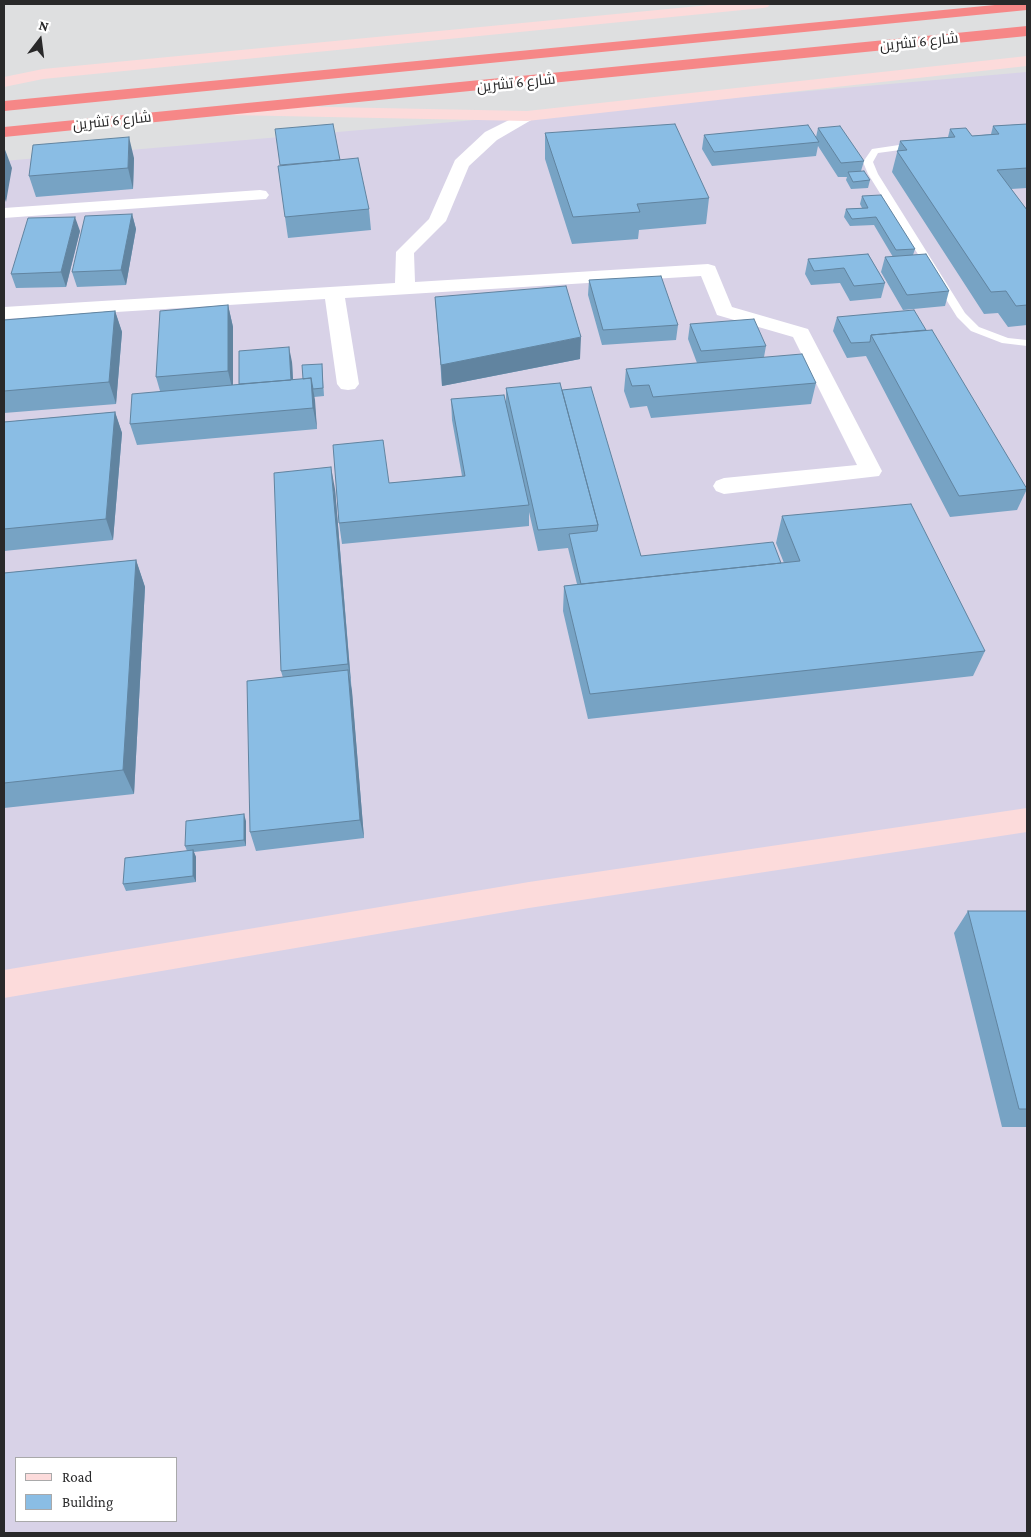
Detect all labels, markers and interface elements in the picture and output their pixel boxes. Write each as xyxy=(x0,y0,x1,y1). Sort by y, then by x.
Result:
north arrow xyxy=(15,15,65,65)
text: N xyxy=(37,17,51,34)
street label: شارع 6 تشرين xyxy=(879,29,959,55)
street label: شارع 6 تشرين xyxy=(476,70,556,96)
street label: شارع 6 تشرين xyxy=(72,108,152,134)
legend xyxy=(15,1457,178,1522)
text: Road xyxy=(62,1469,92,1485)
text: Building xyxy=(62,1494,113,1510)

